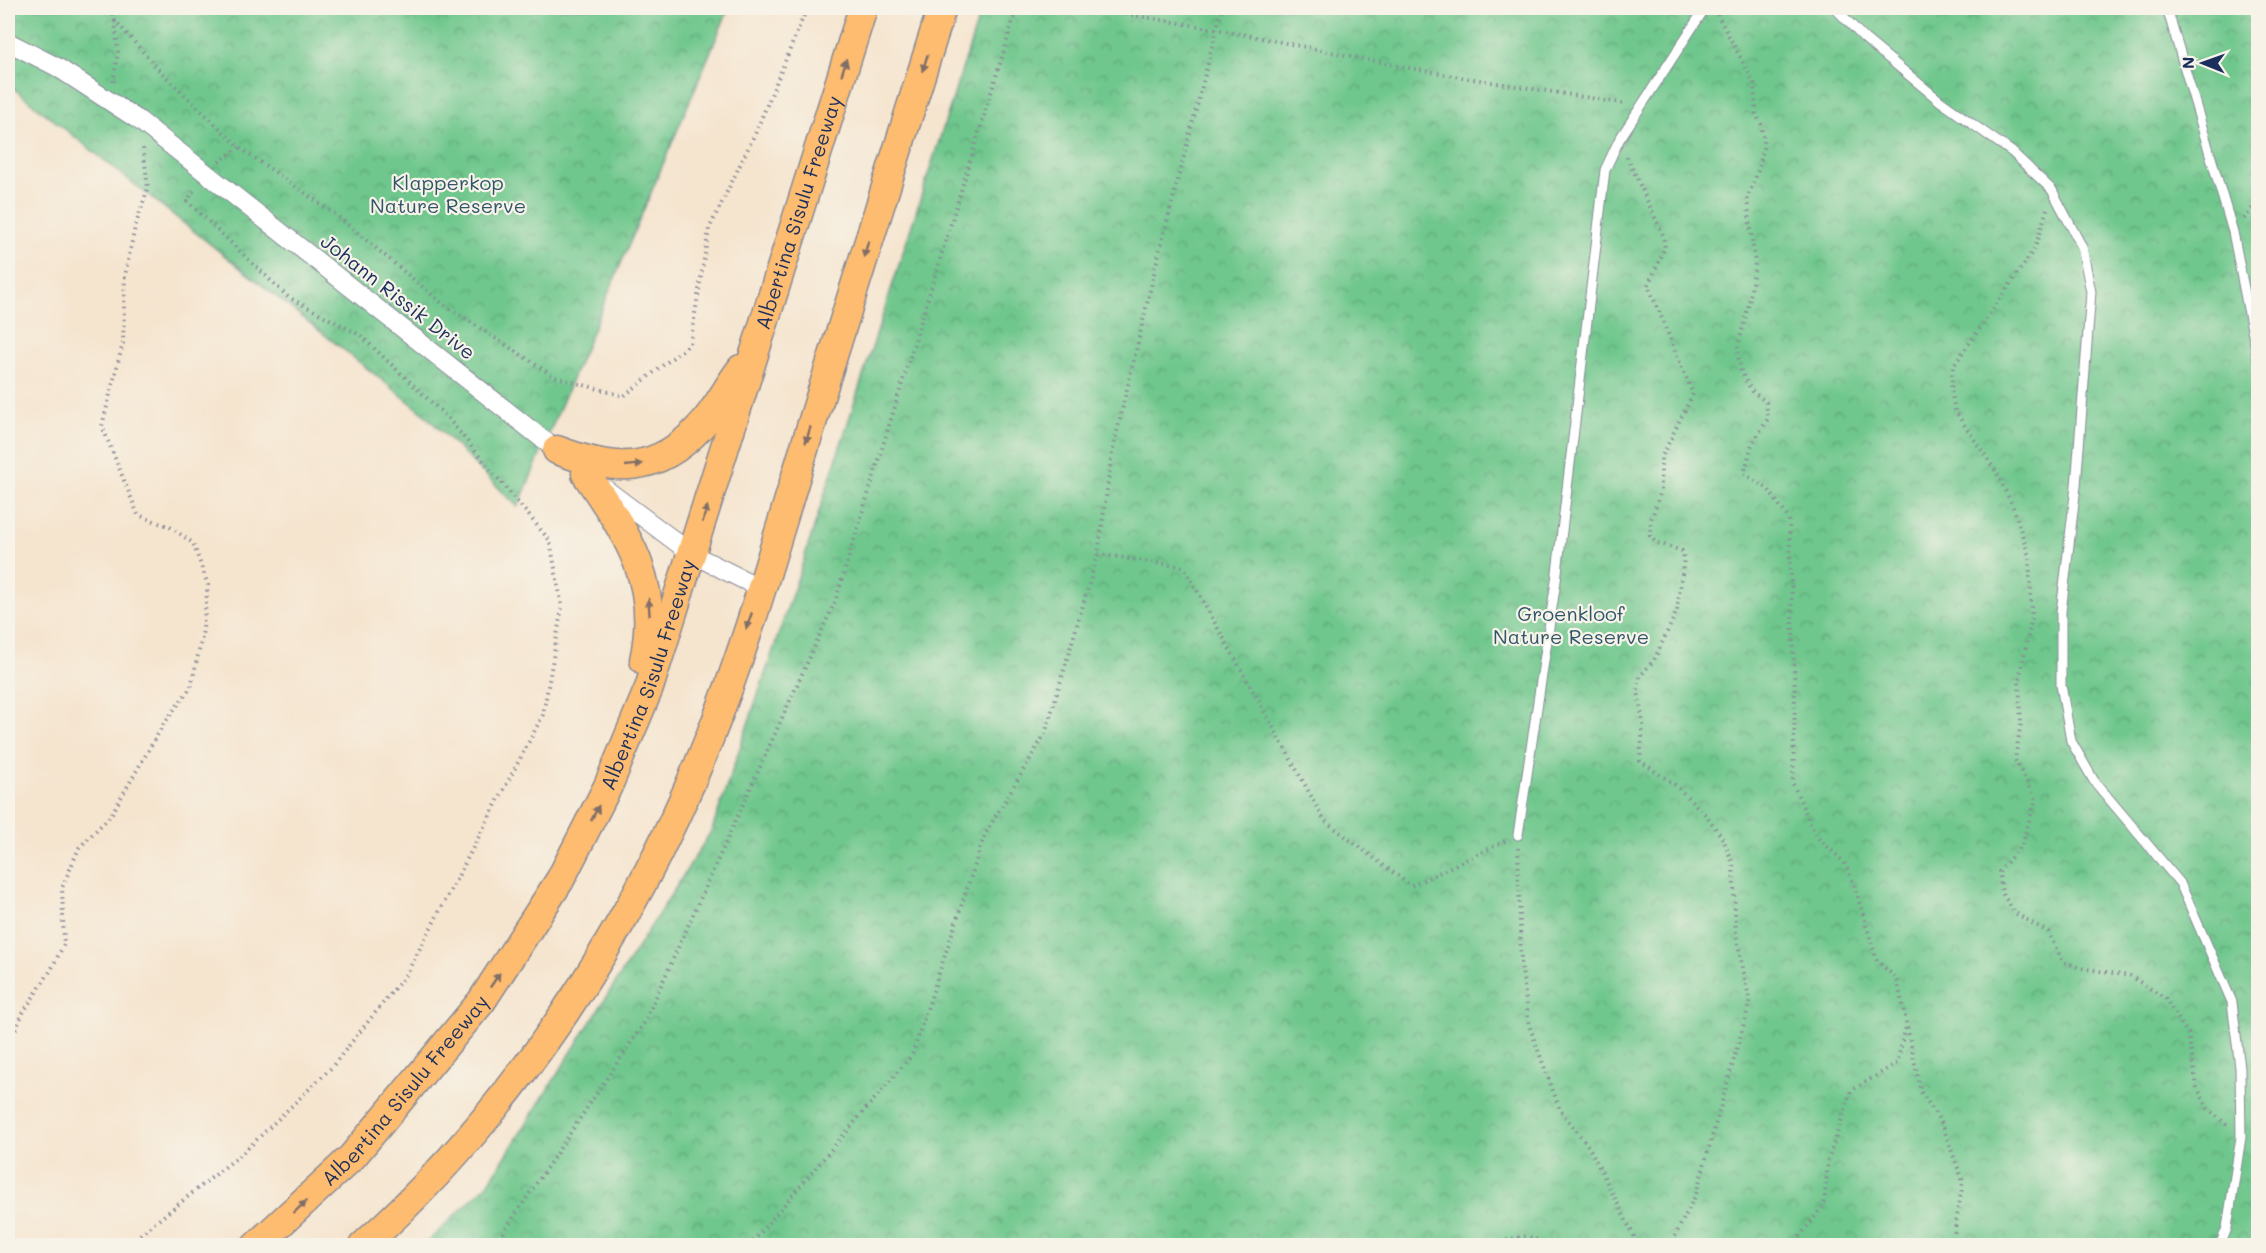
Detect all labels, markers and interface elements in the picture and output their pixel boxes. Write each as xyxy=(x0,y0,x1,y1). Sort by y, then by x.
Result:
north arrow xyxy=(2173,33,2233,93)
one-way arrow xyxy=(920,54,929,72)
text: N xyxy=(2177,56,2198,69)
one-way arrow xyxy=(840,58,849,76)
street label: Albertina Sisulu Freeway xyxy=(749,92,847,333)
park label: Klapperkop Nature Reserve xyxy=(370,169,526,218)
street label: Johann Rissik Drive xyxy=(316,228,481,365)
one-way arrow xyxy=(861,240,870,258)
one-way arrow xyxy=(803,426,812,444)
one-way arrow xyxy=(625,460,644,469)
one-way arrow xyxy=(701,505,710,523)
street label: Albertina Sisulu Freeway xyxy=(594,556,701,794)
one-way arrow xyxy=(644,598,653,617)
park label: Groenkloof Nature Reserve xyxy=(1493,600,1649,649)
one-way arrow xyxy=(744,612,754,630)
one-way arrow xyxy=(590,804,599,821)
one-way arrow xyxy=(490,972,501,989)
street label: Albertina Sisulu Freeway xyxy=(315,990,494,1191)
one-way arrow xyxy=(292,1200,307,1214)

